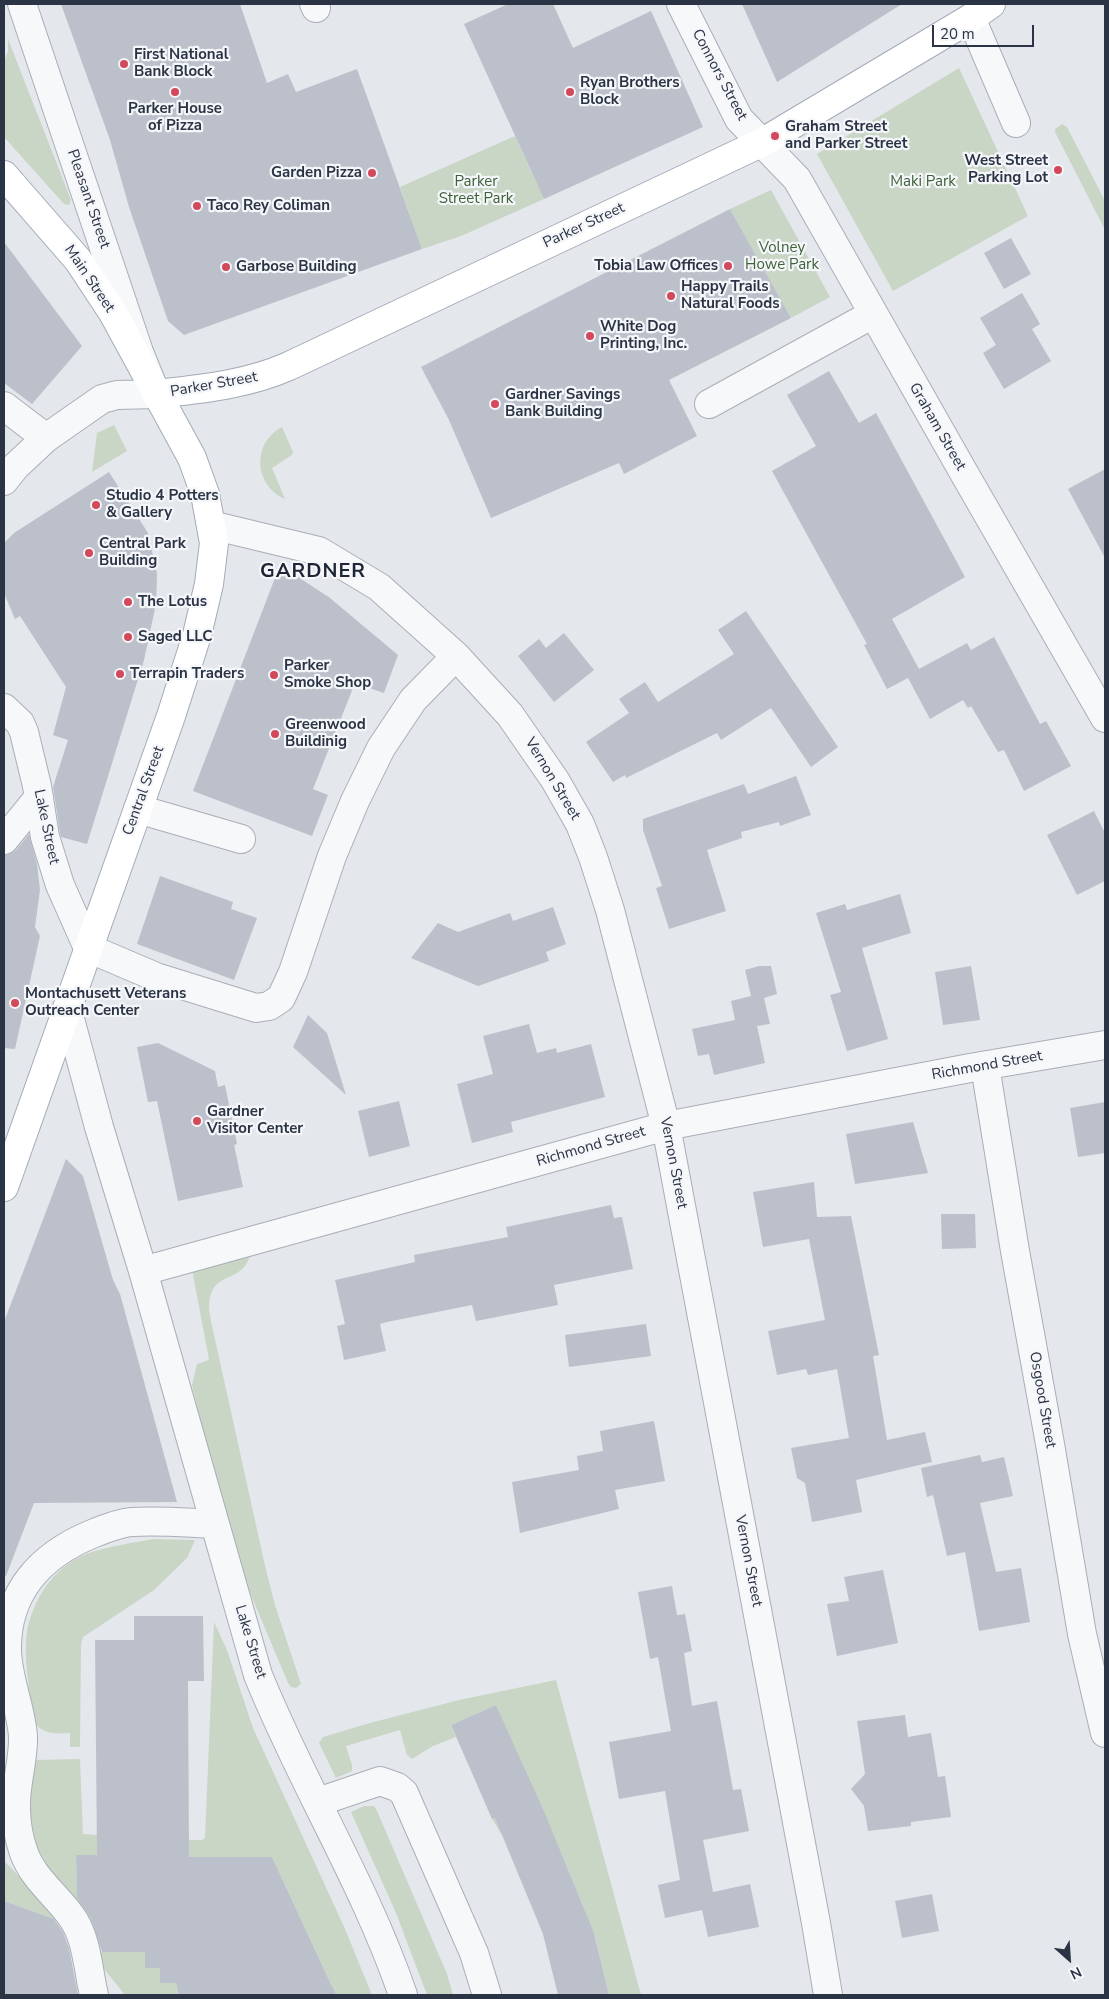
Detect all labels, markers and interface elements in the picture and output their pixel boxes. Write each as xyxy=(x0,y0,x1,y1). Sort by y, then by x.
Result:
scale bar xyxy=(934,15,1036,47)
text: 20 m xyxy=(940,24,975,44)
street label: Connors Street xyxy=(687,26,751,124)
place label: First National Bank Block xyxy=(134,46,229,81)
marker: First National Bank Block xyxy=(118,58,130,70)
place label: Ryan Brothers Block xyxy=(580,74,679,109)
marker: Parker House of Pizza xyxy=(169,86,181,98)
marker: Ryan Brothers Block xyxy=(564,86,576,98)
place label: Parker House of Pizza xyxy=(128,100,222,135)
place label: Graham Street and Parker Street xyxy=(785,118,907,153)
marker: Graham Street and Parker Street xyxy=(769,130,781,142)
street label: Pleasant Street xyxy=(63,147,113,251)
place label: West Street Parking Lot xyxy=(964,152,1048,187)
place label: Garden Pizza xyxy=(271,164,362,182)
marker: West Street Parking Lot xyxy=(1052,164,1064,176)
marker: Garden Pizza xyxy=(366,167,378,179)
park label: Parker Street Park xyxy=(439,173,513,208)
park label: Maki Park xyxy=(890,173,956,191)
place label: Taco Rey Coliman xyxy=(207,197,330,215)
street label: Parker Street xyxy=(540,199,628,253)
marker: Taco Rey Coliman xyxy=(191,200,203,212)
park label: Volney Howe Park xyxy=(745,239,819,274)
street label: Main Street xyxy=(60,242,118,316)
place label: Tobia Law Offices xyxy=(594,257,718,275)
place label: Garbose Building xyxy=(236,258,356,276)
marker: Tobia Law Offices xyxy=(722,260,734,272)
marker: Garbose Building xyxy=(220,261,232,273)
place label: Happy Trails Natural Foods xyxy=(681,278,779,313)
marker: Happy Trails Natural Foods xyxy=(665,290,677,302)
place label: White Dog Printing, Inc. xyxy=(600,318,687,353)
marker: White Dog Printing, Inc. xyxy=(584,330,596,342)
street label: Parker Street xyxy=(169,369,259,401)
street label: Graham Street xyxy=(905,380,969,474)
place label: Gardner Savings Bank Building xyxy=(505,386,620,421)
marker: Gardner Savings Bank Building xyxy=(489,398,501,410)
place label: Studio 4 Potters & Gallery xyxy=(106,487,219,522)
marker: Studio 4 Potters & Gallery xyxy=(90,499,102,511)
place label: Central Park Building xyxy=(99,535,186,570)
marker: Central Park Building xyxy=(83,547,95,559)
district label: GARDNER xyxy=(259,560,367,584)
place label: The Lotus xyxy=(138,593,207,611)
marker: The Lotus xyxy=(122,596,134,608)
place label: Saged LLC xyxy=(138,628,212,646)
marker: Saged LLC xyxy=(122,631,134,643)
place label: Parker Smoke Shop xyxy=(284,657,371,692)
place label: Terrapin Traders xyxy=(130,665,244,683)
marker: Terrapin Traders xyxy=(114,668,126,680)
marker: Parker Smoke Shop xyxy=(268,669,280,681)
place label: Greenwood Buildinig xyxy=(285,716,366,751)
marker: Greenwood Buildinig xyxy=(269,728,281,740)
street label: Vernon Street xyxy=(520,735,584,823)
street label: Central Street xyxy=(120,744,168,838)
street label: Lake Street xyxy=(29,788,63,866)
place label: Montachusett Veterans Outreach Center xyxy=(25,985,186,1020)
marker: Montachusett Veterans Outreach Center xyxy=(9,997,21,1009)
street label: Richmond Street xyxy=(930,1047,1044,1085)
place label: Gardner Visitor Center xyxy=(207,1103,303,1138)
marker: Gardner Visitor Center xyxy=(191,1115,203,1127)
street label: Vernon Street xyxy=(655,1116,691,1210)
street label: Richmond Street xyxy=(535,1123,647,1171)
street label: Osgood Street xyxy=(1025,1350,1059,1450)
street label: Vernon Street xyxy=(730,1514,766,1608)
street label: Lake Street xyxy=(230,1603,270,1681)
north arrow xyxy=(1044,1934,1094,1984)
text: N xyxy=(1067,1962,1085,1984)

